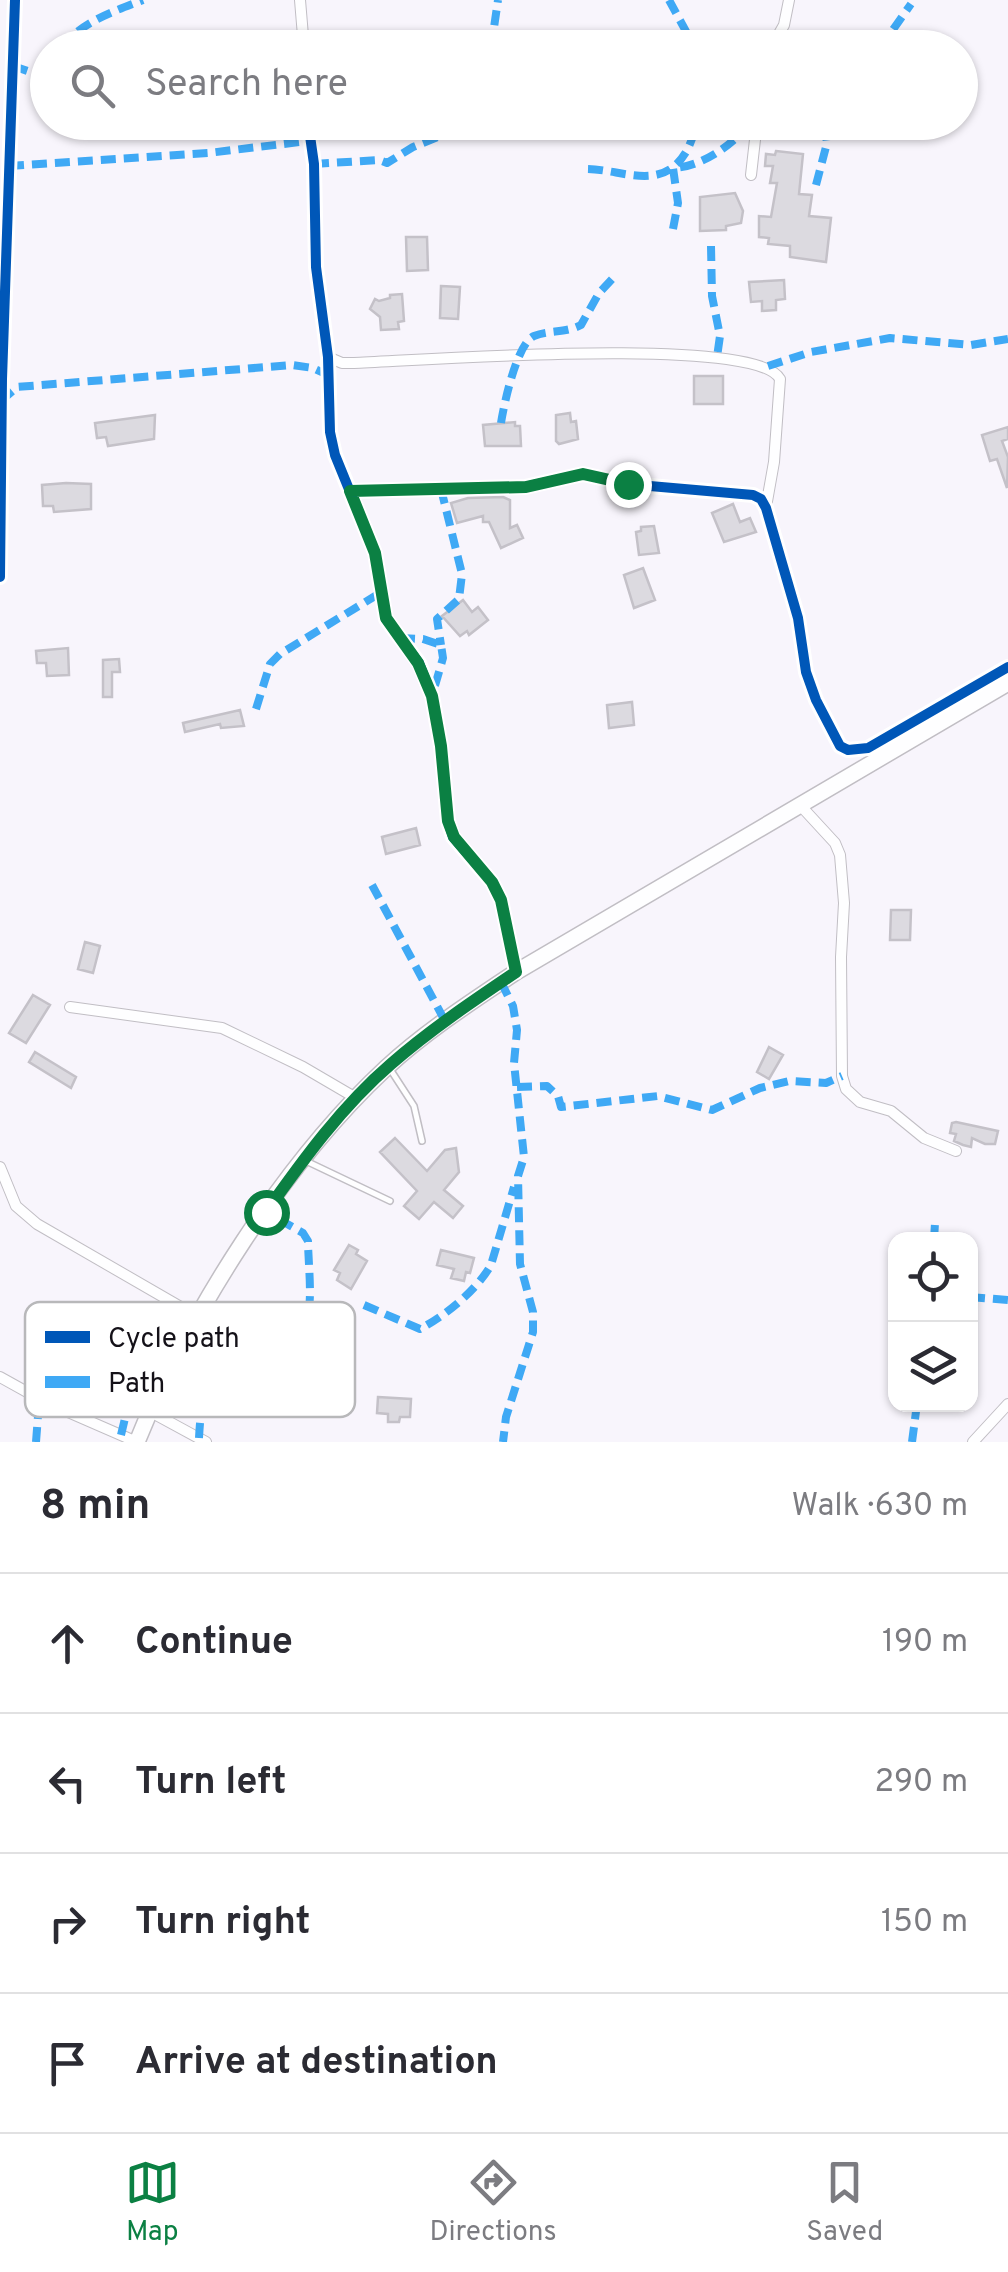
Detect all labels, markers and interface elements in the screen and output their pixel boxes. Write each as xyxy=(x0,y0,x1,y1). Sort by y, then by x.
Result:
search box xyxy=(30,30,978,140)
icon: search xyxy=(65,58,120,113)
text: Search here xyxy=(145,61,348,110)
route end xyxy=(606,462,652,508)
route start xyxy=(244,1190,290,1236)
map controls xyxy=(888,1232,978,1412)
button: locate xyxy=(888,1232,978,1322)
legend xyxy=(25,1302,355,1417)
text: Cycle path xyxy=(108,1322,240,1358)
button: layers xyxy=(888,1322,978,1412)
text: Path xyxy=(108,1367,165,1403)
text: 8 min xyxy=(40,1481,150,1534)
text: Walk · 630 m xyxy=(791,1487,968,1527)
icon: ahead xyxy=(40,1616,95,1671)
text: Continue xyxy=(135,1619,293,1668)
text: 190 m xyxy=(882,1623,968,1663)
icon: left xyxy=(40,1756,95,1811)
text: Turn left xyxy=(135,1759,287,1808)
text: 290 m xyxy=(874,1763,968,1803)
icon: right xyxy=(40,1896,95,1951)
text: Turn right xyxy=(135,1899,310,1948)
text: 150 m xyxy=(881,1903,968,1943)
icon: arrive xyxy=(40,2036,95,2091)
text: Arrive at destination xyxy=(135,2039,498,2088)
tab: Map xyxy=(125,2155,180,2251)
tab: Directions xyxy=(429,2155,557,2251)
tab: Saved xyxy=(806,2155,883,2251)

